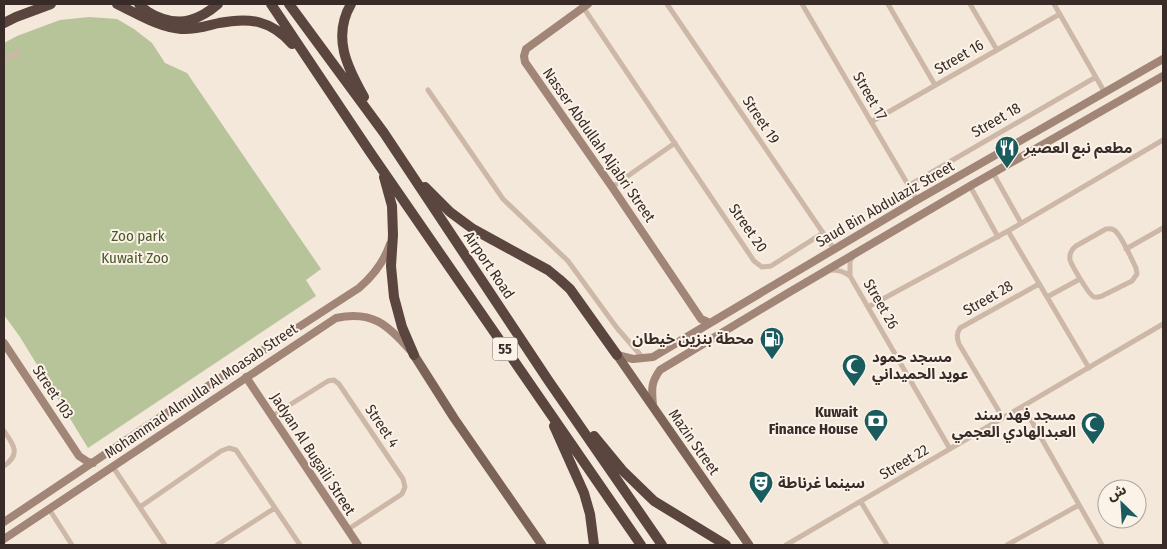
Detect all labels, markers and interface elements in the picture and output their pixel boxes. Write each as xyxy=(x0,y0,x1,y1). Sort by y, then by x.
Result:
street label: Street 16 xyxy=(931,36,987,78)
street label: Nasser Abdullah Aljabri Street xyxy=(539,64,659,226)
street label: Street 17 xyxy=(849,69,891,123)
street label: Street 19 xyxy=(739,93,783,147)
street label: Street 18 xyxy=(968,99,1024,141)
restaurant icon: مطعم نبع العصير xyxy=(994,135,1020,169)
place label: مطعم نبع العصير xyxy=(1023,139,1132,159)
street label: Saud Bin Abdulaziz Street xyxy=(813,157,957,251)
street label: Street 20 xyxy=(725,200,771,256)
park label: Zoo park xyxy=(111,227,165,245)
street label: Airport Road xyxy=(460,228,518,302)
park label: Kuwait Zoo xyxy=(101,249,169,267)
street label: Street 26 xyxy=(860,276,902,332)
street label: Street 28 xyxy=(960,277,1016,319)
street label: Mohammad Almulla Al Moasab Street xyxy=(101,320,301,462)
fuel station icon: محطة بنزين خيطان xyxy=(759,326,785,360)
place label: محطة بنزين خيطان xyxy=(632,330,754,348)
road number: 55 xyxy=(492,338,518,360)
place label: مسجد حمود عويد الحميداني xyxy=(872,348,969,385)
mosque icon: مسجد حمود عويد الحميداني xyxy=(841,353,867,387)
street label: Street 103 xyxy=(29,362,78,422)
street label: Jadyan Al Bugaili Street xyxy=(267,389,359,519)
street label: Street 4 xyxy=(361,401,403,451)
place label: Kuwait Finance House xyxy=(769,403,859,438)
street label: Mazin Street xyxy=(665,406,723,478)
place label: مسجد فهد سند العبدالهادي العجمي xyxy=(952,406,1076,443)
bank icon: Kuwait Finance House xyxy=(863,408,889,442)
mosque icon: مسجد فهد سند العبدالهادي العجمي xyxy=(1080,411,1106,445)
street label: Street 22 xyxy=(876,440,932,484)
theatre icon: سينما غرناطة xyxy=(748,470,774,504)
place label: سينما غرناطة xyxy=(778,474,865,492)
north arrow xyxy=(1097,479,1147,529)
text: ش xyxy=(1104,481,1129,504)

